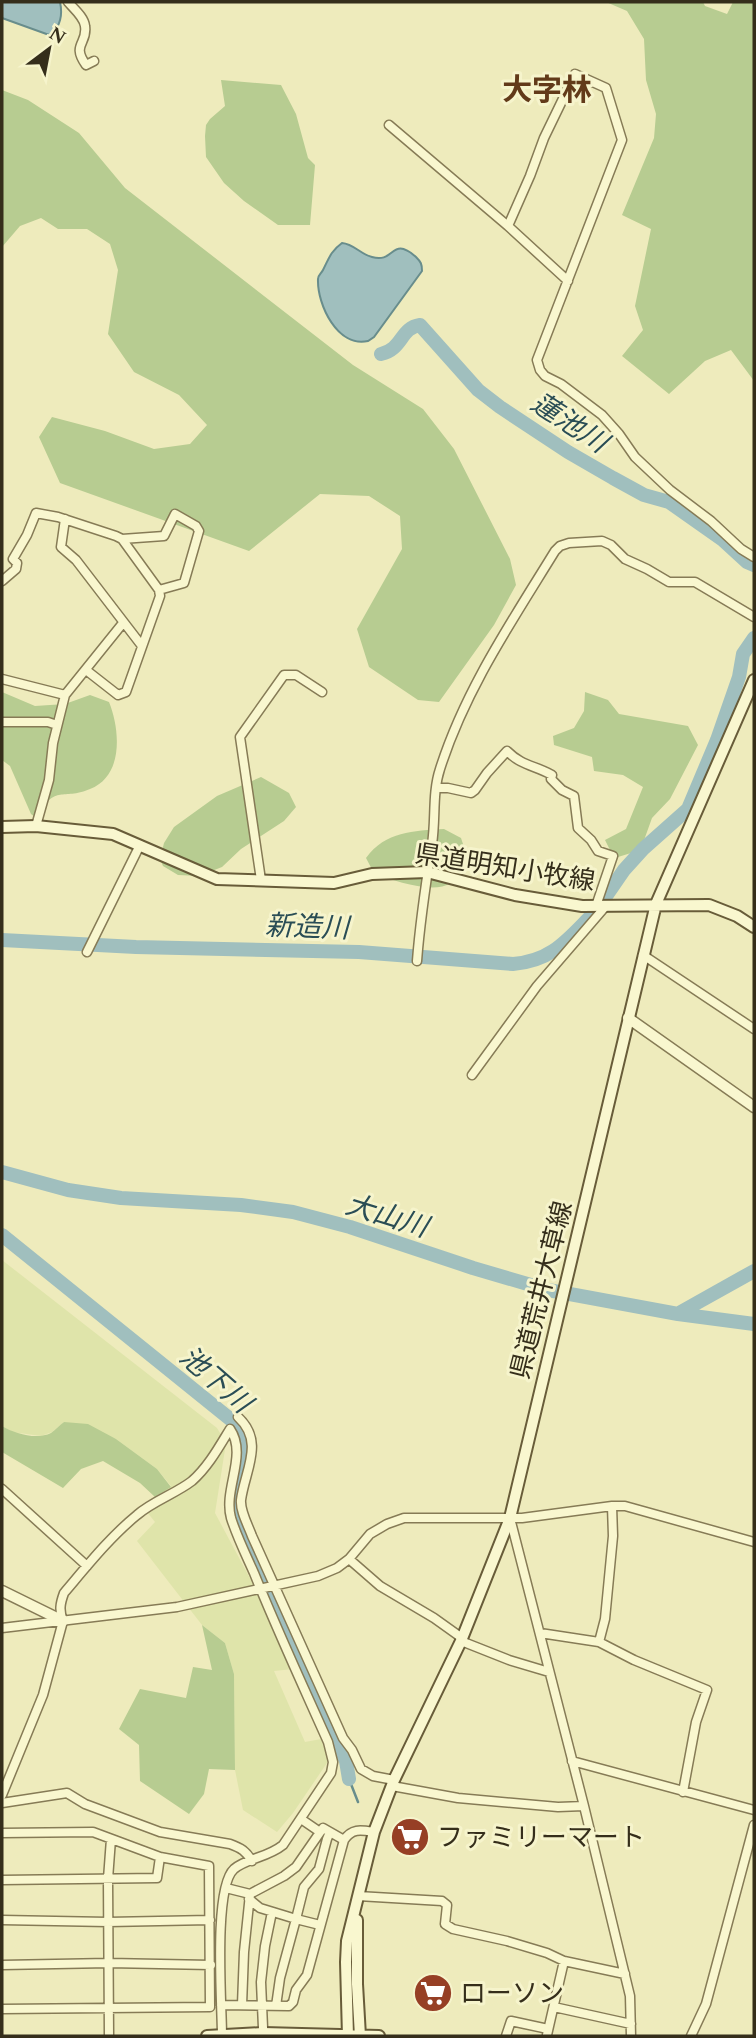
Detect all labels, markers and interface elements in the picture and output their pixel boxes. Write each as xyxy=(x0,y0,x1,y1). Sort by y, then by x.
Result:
north arrow xyxy=(14,14,84,84)
text: N xyxy=(43,19,71,52)
district label: 大字林 xyxy=(502,68,592,114)
water label: 蓮池川 xyxy=(522,382,619,466)
street label: 県道明知小牧線 xyxy=(412,834,598,902)
water label: 新造川 xyxy=(264,905,353,951)
water label: 大山川 xyxy=(340,1184,436,1250)
street label: 県道荒井大草線 xyxy=(501,1197,583,1383)
water label: 池下川 xyxy=(169,1336,263,1426)
supermarket icon: ファミリーマート xyxy=(389,1816,431,1858)
place label: ファミリーマート xyxy=(437,1818,645,1858)
supermarket icon: ローソン xyxy=(412,1972,454,2014)
place label: ローソン xyxy=(460,1974,564,2014)

